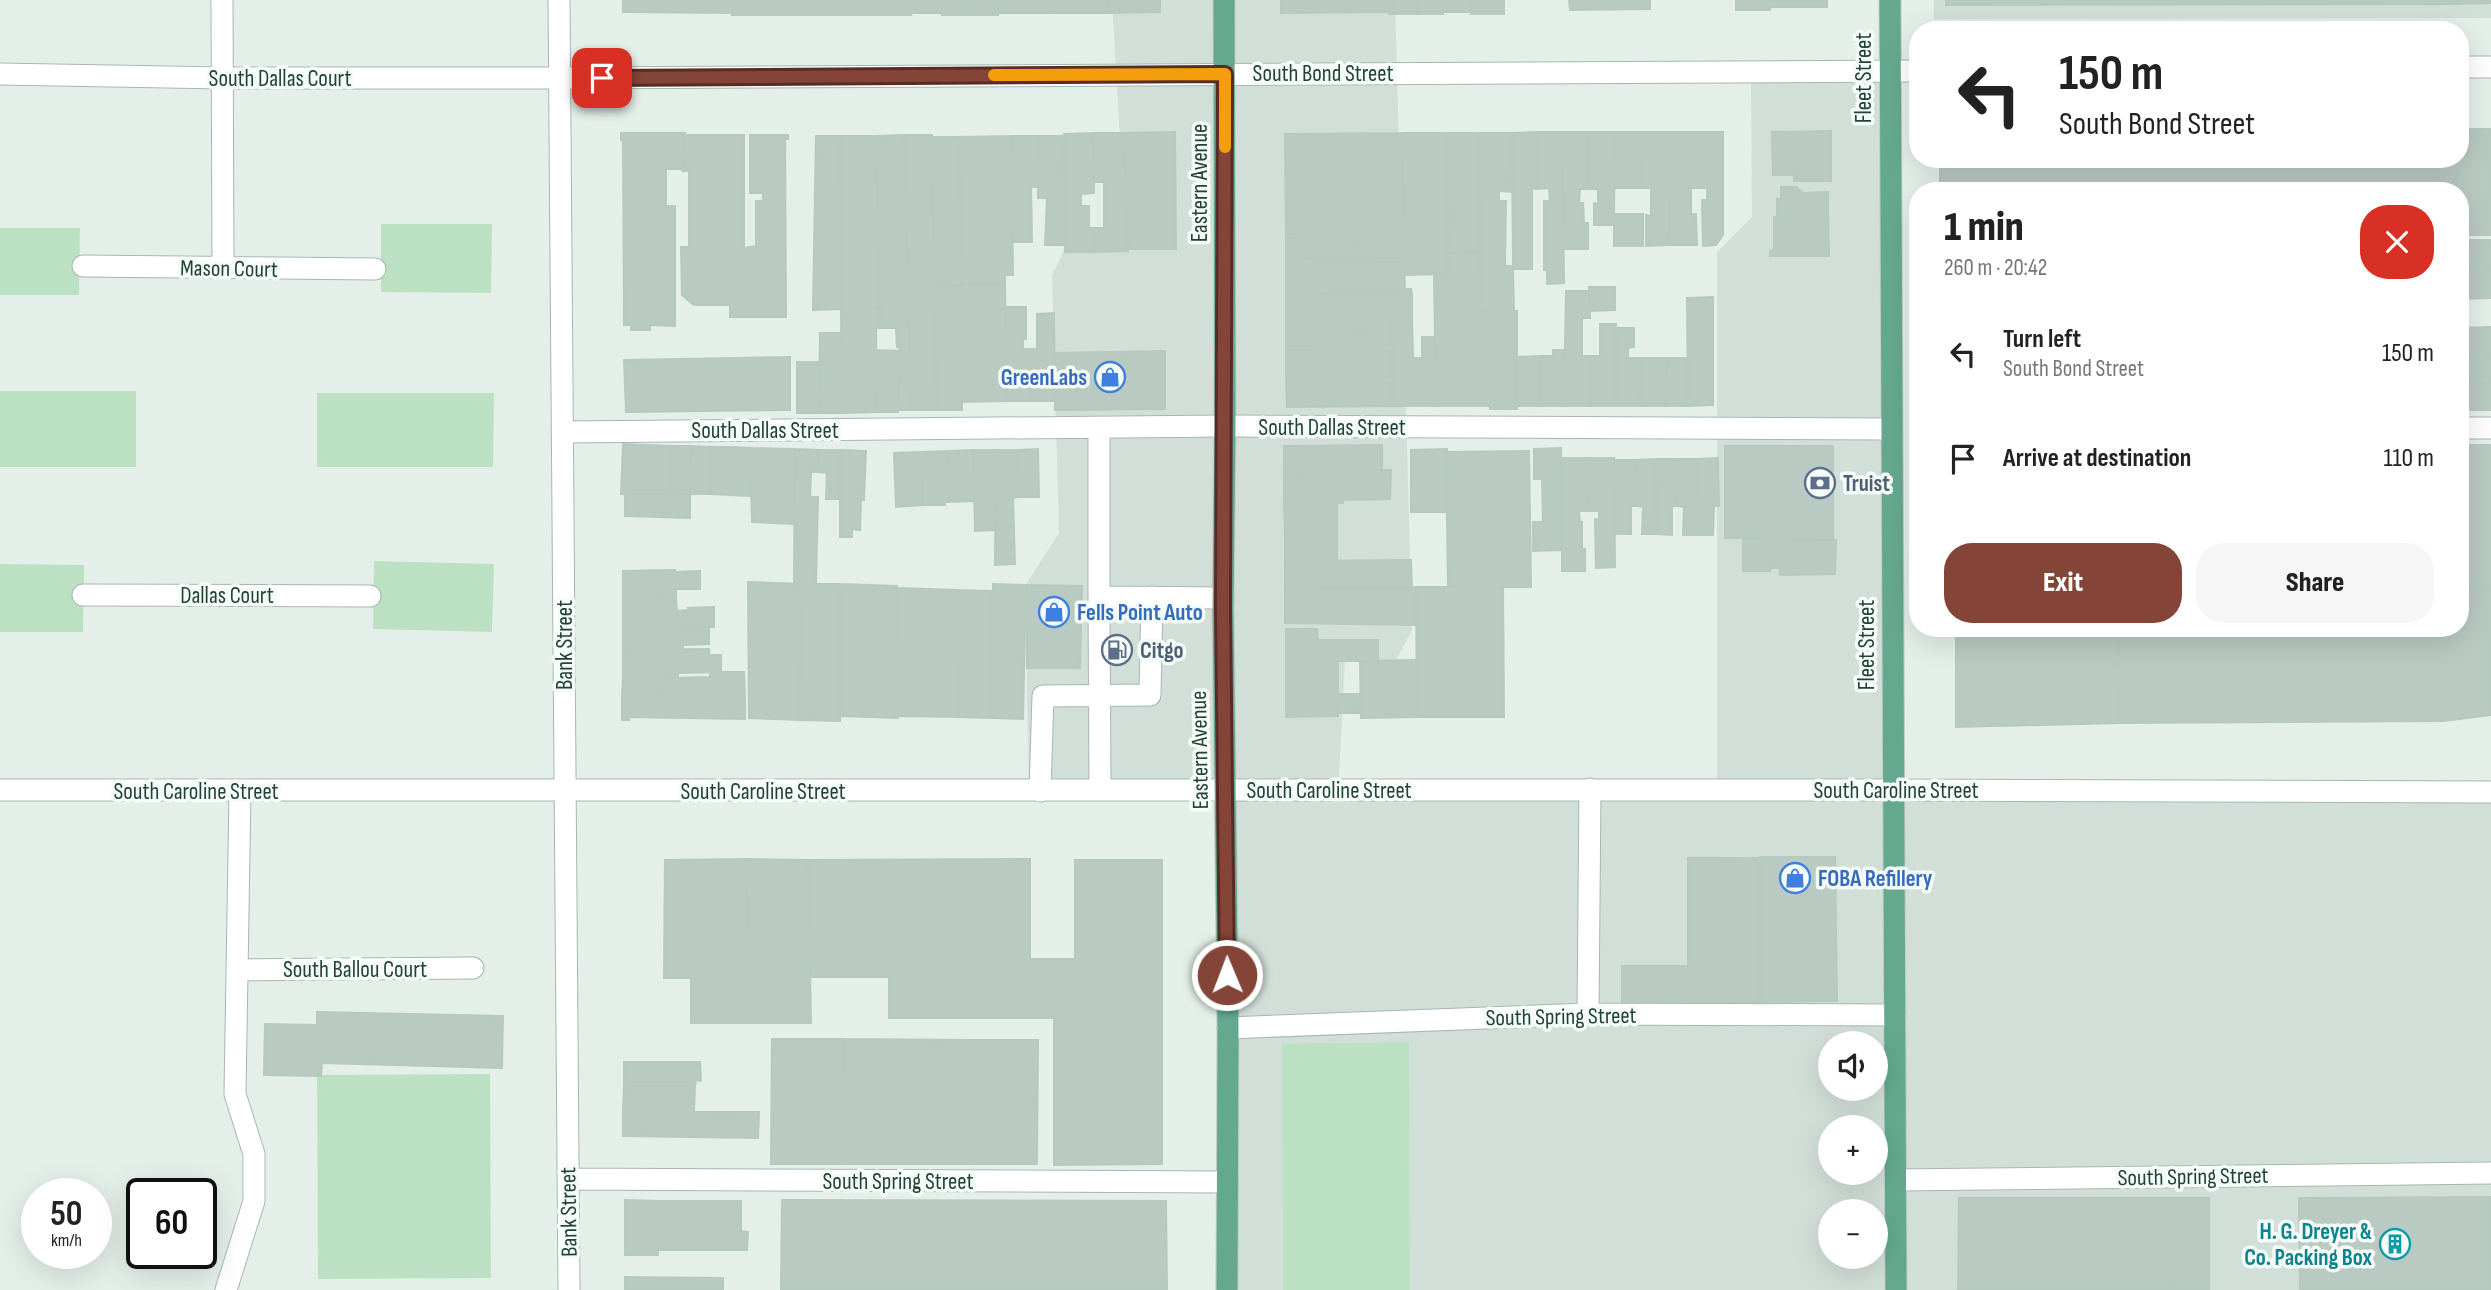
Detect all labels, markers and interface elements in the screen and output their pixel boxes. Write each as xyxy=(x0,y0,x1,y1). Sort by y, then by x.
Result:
street label: Fleet Street xyxy=(1850,33,1878,123)
text: 150 m xyxy=(2059,45,2163,104)
pin xyxy=(572,48,632,108)
icon: left xyxy=(1944,49,2035,140)
icon: arrive xyxy=(583,59,621,97)
street label: South Bond Street xyxy=(1253,60,1393,88)
street label: South Dallas Court xyxy=(209,65,351,93)
text: South Bond Street xyxy=(2059,105,2255,144)
street label: Eastern Avenue xyxy=(1186,124,1214,242)
text: 1 min xyxy=(1944,202,2024,253)
button: close xyxy=(2360,205,2434,279)
street label: Mason Court xyxy=(180,254,278,284)
text: 260 m · 20:42 xyxy=(1944,254,2047,282)
text: Turn left xyxy=(2003,324,2081,355)
icon: left xyxy=(1944,335,1982,373)
text: 150 m xyxy=(2382,338,2434,369)
text: South Bond Street xyxy=(2003,355,2144,383)
shop icon: GreenLabs xyxy=(1093,360,1127,394)
place label: GreenLabs xyxy=(1001,364,1087,392)
street label: South Dallas Street xyxy=(1258,414,1406,442)
street label: South Dallas Street xyxy=(691,417,839,445)
icon: arrive xyxy=(1944,440,1982,478)
text: Arrive at destination xyxy=(2003,443,2191,474)
text: 110 m xyxy=(2383,443,2434,474)
bank icon: Truist xyxy=(1803,466,1837,500)
place label: Truist xyxy=(1843,470,1890,498)
button: Exit xyxy=(1944,543,2182,623)
button: Share xyxy=(2196,543,2434,623)
street label: Dallas Court xyxy=(180,582,274,610)
shop icon: Fells Point Auto xyxy=(1037,595,1071,629)
place label: Fells Point Auto xyxy=(1077,599,1203,627)
street label: Bank Street xyxy=(551,600,579,690)
street label: Fleet Street xyxy=(1853,600,1881,690)
fuel station icon: Citgo xyxy=(1100,633,1134,667)
place label: Citgo xyxy=(1140,637,1184,665)
street label: Eastern Avenue xyxy=(1185,690,1215,810)
street label: South Caroline Street xyxy=(1246,777,1412,805)
street label: South Caroline Street xyxy=(1813,777,1979,805)
street label: South Caroline Street xyxy=(113,778,279,806)
street label: South Caroline Street xyxy=(680,778,846,806)
shop icon: FOBA Refillery xyxy=(1778,861,1812,895)
place label: FOBA Refillery xyxy=(1818,865,1933,893)
position arrow xyxy=(1190,938,1264,1012)
street label: South Ballou Court xyxy=(283,956,427,984)
street label: South Spring Street xyxy=(1485,1002,1637,1032)
map controls xyxy=(1818,1031,1888,1269)
button: sound xyxy=(1818,1031,1888,1101)
button: + xyxy=(1818,1115,1888,1185)
street label: South Spring Street xyxy=(2117,1162,2269,1192)
street label: Bank Street xyxy=(554,1167,584,1257)
street label: South Spring Street xyxy=(823,1168,973,1196)
speed limit sign: 60 xyxy=(126,1178,217,1269)
text: 50 xyxy=(50,1193,83,1236)
button: − xyxy=(1818,1199,1888,1269)
place label: H. G. Dreyer & Co. Packing Box xyxy=(2244,1218,2373,1272)
building icon: H. G. Dreyer & Co. Packing Box xyxy=(2378,1227,2412,1261)
text: km/h xyxy=(51,1230,82,1251)

